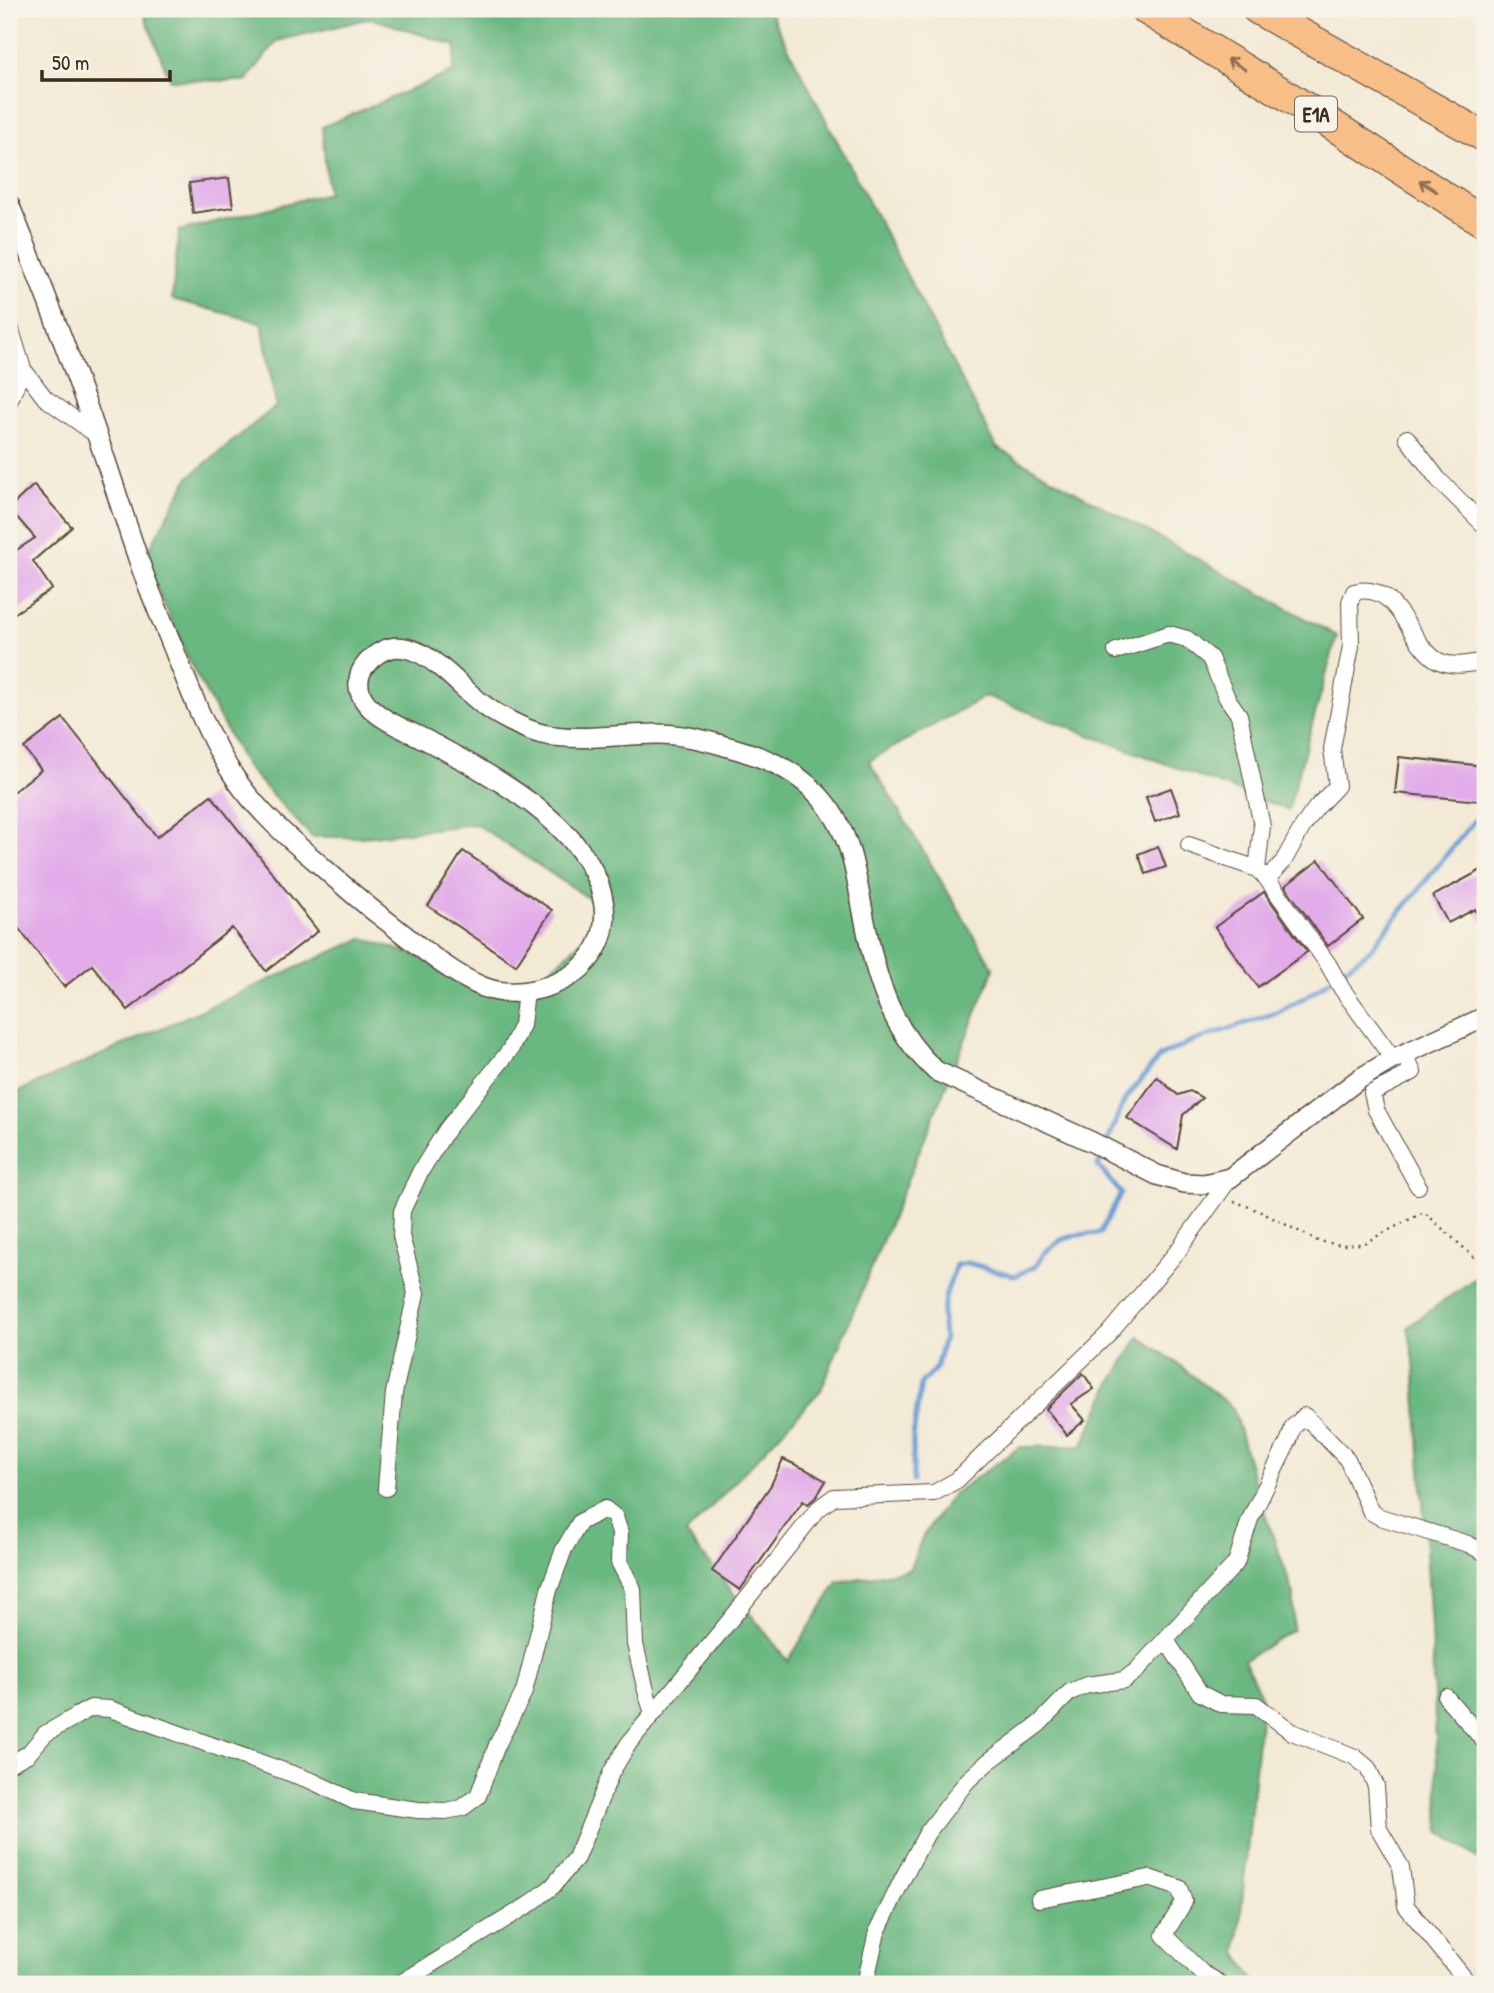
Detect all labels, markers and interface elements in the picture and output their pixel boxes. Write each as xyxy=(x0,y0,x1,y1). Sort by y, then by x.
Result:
scale bar xyxy=(42,38,170,82)
text: 50 m xyxy=(52,48,89,77)
one-way arrow xyxy=(1226,57,1246,71)
road number: E1A xyxy=(1295,96,1337,132)
one-way arrow xyxy=(1419,179,1438,194)

